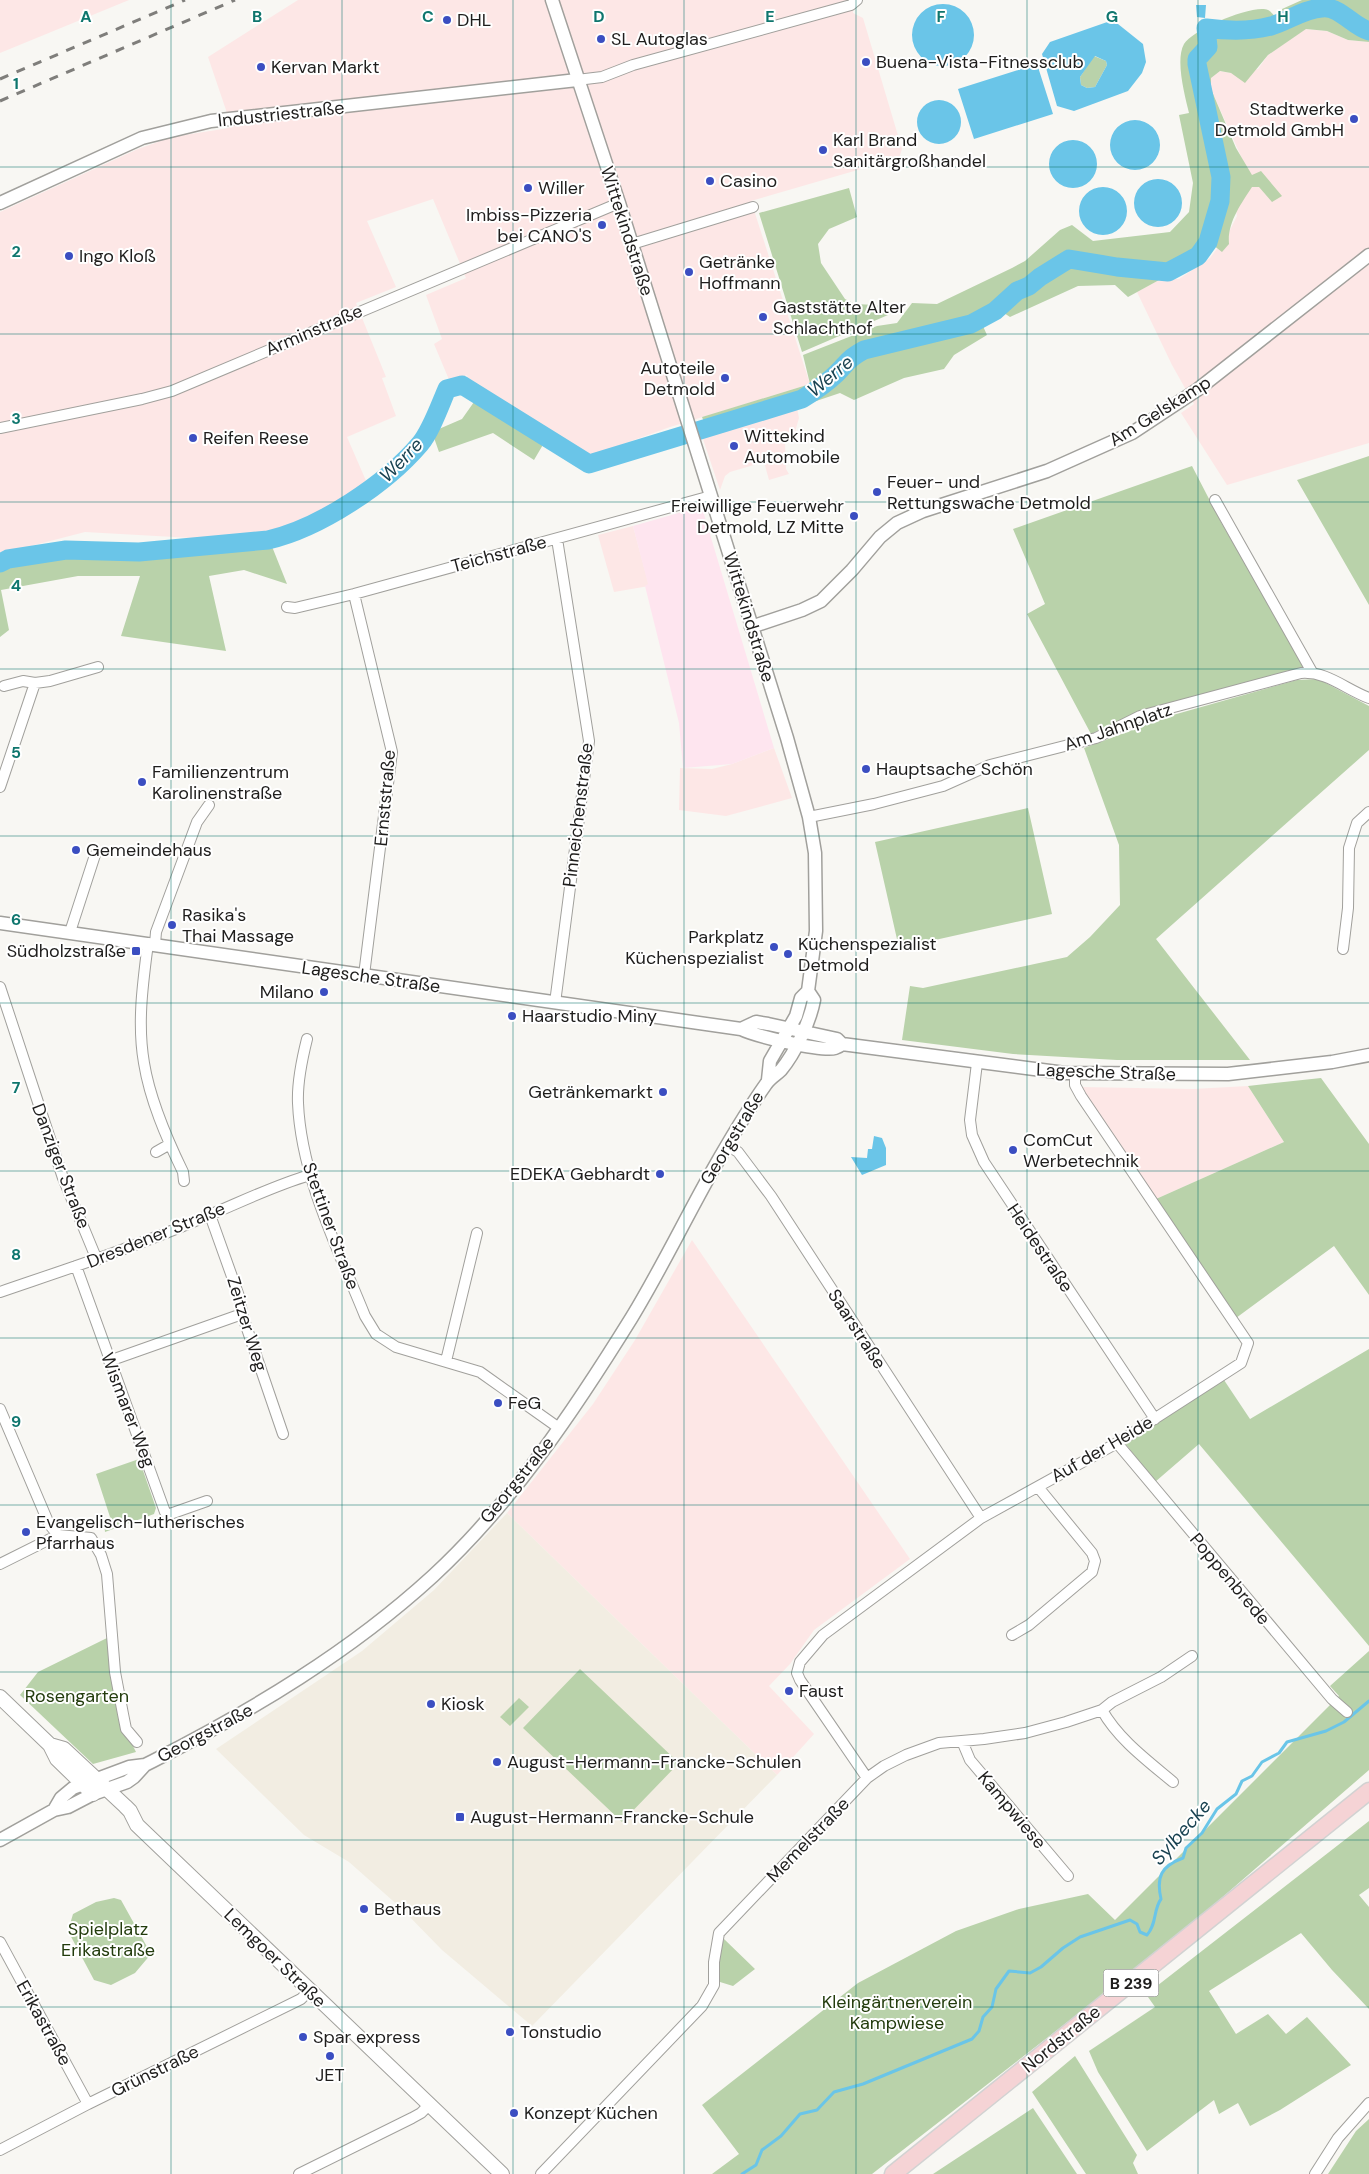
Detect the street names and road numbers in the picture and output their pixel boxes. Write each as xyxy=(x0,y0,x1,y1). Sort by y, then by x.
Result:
street label: Industriestraße xyxy=(217,95,345,133)
street label: Wittekindstraße xyxy=(595,163,659,299)
street label: Arminstraße xyxy=(262,299,366,361)
street label: Am Gelskamp xyxy=(1105,370,1215,452)
street label: Teichstraße xyxy=(449,530,549,578)
street label: Wittekindstraße xyxy=(718,549,780,685)
street label: Am Jahnplatz xyxy=(1061,697,1175,757)
street label: Pinneichenstraße xyxy=(557,741,599,889)
street label: Ernststraße xyxy=(369,749,401,847)
street label: Lagesche Straße xyxy=(300,955,442,999)
street label: Lagesche Straße xyxy=(1036,1058,1176,1086)
street label: Georgstraße xyxy=(695,1087,769,1189)
street label: Danziger Straße xyxy=(26,1100,96,1232)
street label: Stettiner Straße xyxy=(297,1159,365,1293)
street label: Dresdener Straße xyxy=(83,1196,229,1274)
street label: Heidestraße xyxy=(1001,1199,1079,1297)
street label: Zeitzer Weg xyxy=(221,1274,273,1374)
street label: Saarstraße xyxy=(822,1284,892,1374)
street label: Wismarer Weg xyxy=(95,1349,161,1471)
street label: Auf der Heide xyxy=(1047,1410,1157,1488)
street label: Georgstraße xyxy=(475,1432,559,1528)
street label: Poppenbrede xyxy=(1184,1528,1276,1630)
street label: Georgstraße xyxy=(153,1698,257,1768)
street label: Kampwiese xyxy=(972,1766,1052,1854)
street label: Memelstraße xyxy=(761,1792,855,1888)
street label: Lemgoer Straße xyxy=(219,1903,331,2013)
road number: B 239 xyxy=(1104,1970,1158,1996)
street label: Erikastraße xyxy=(11,1976,77,2070)
street label: Nordstraße xyxy=(1017,2000,1105,2078)
street label: Grünstraße xyxy=(107,2039,203,2103)

